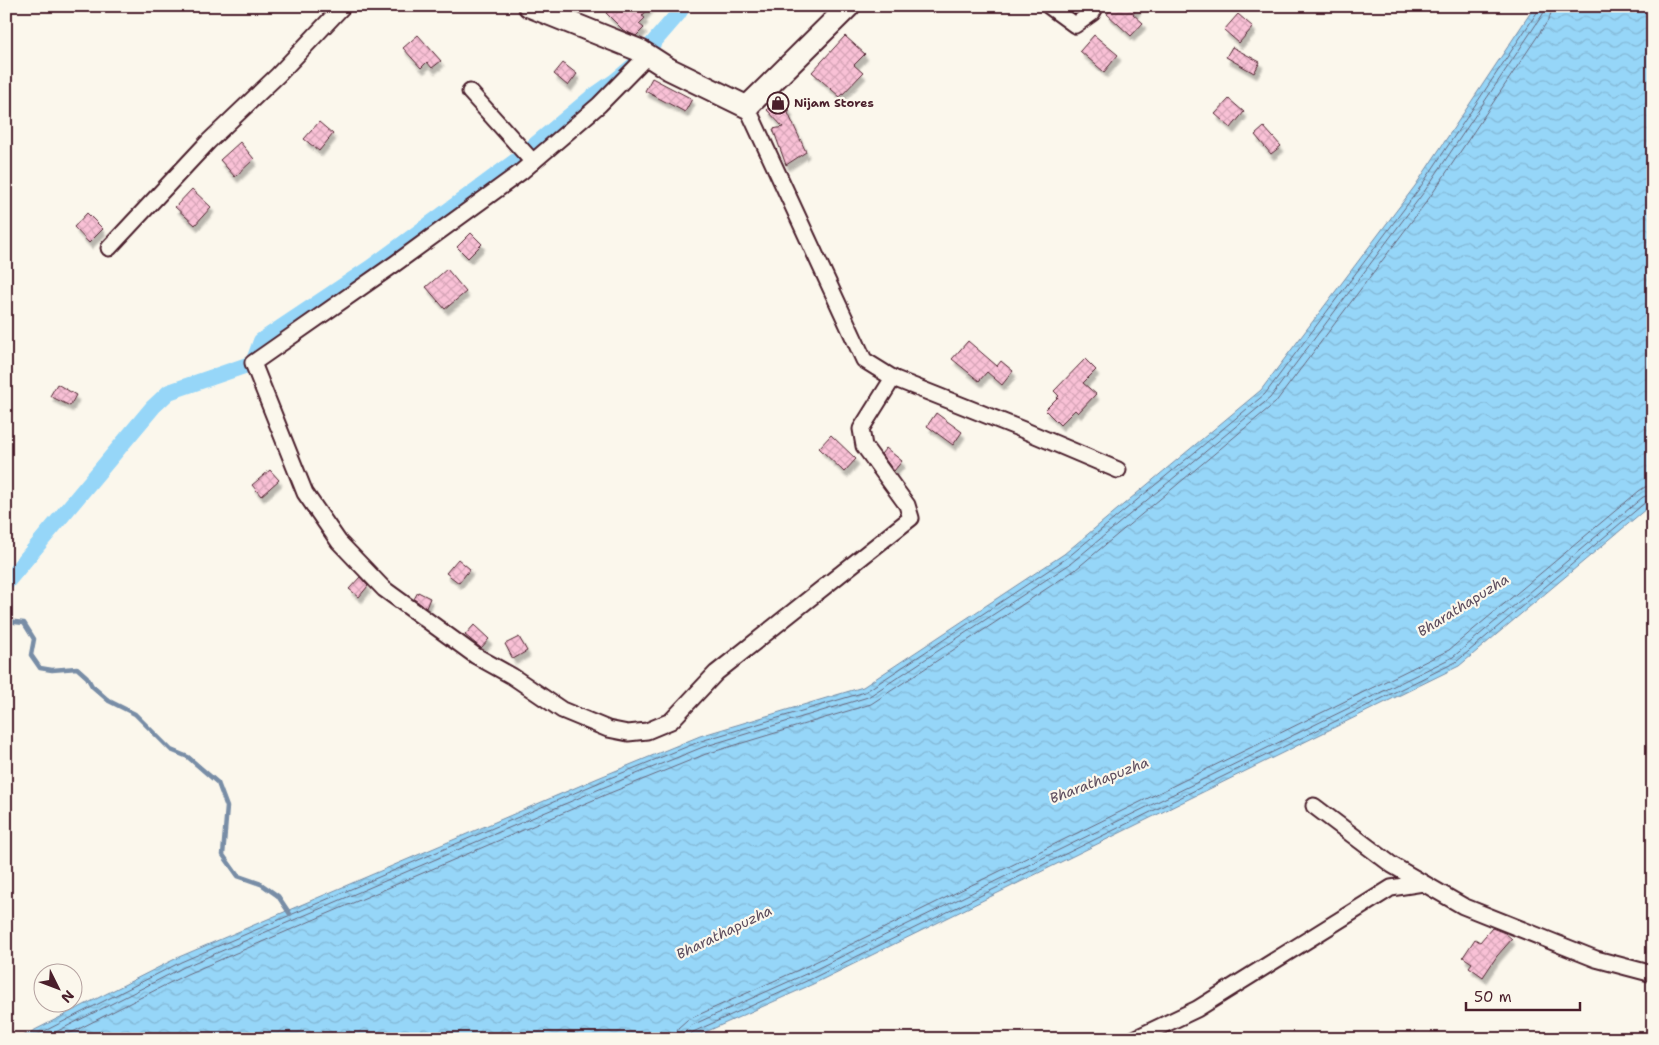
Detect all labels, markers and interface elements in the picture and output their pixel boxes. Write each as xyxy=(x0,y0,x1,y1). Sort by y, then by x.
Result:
shop icon: Nijam Stores xyxy=(766,91,790,115)
place label: Nijam Stores xyxy=(794,95,874,111)
water label: Bharathapuzha xyxy=(1414,570,1512,640)
water label: Bharathapuzha xyxy=(1047,753,1151,807)
water label: Bharathapuzha xyxy=(673,901,775,963)
north arrow xyxy=(32,962,82,1012)
scale bar xyxy=(1466,980,1580,1012)
text: N xyxy=(57,987,78,1007)
text: 50 m xyxy=(1474,987,1512,1007)

